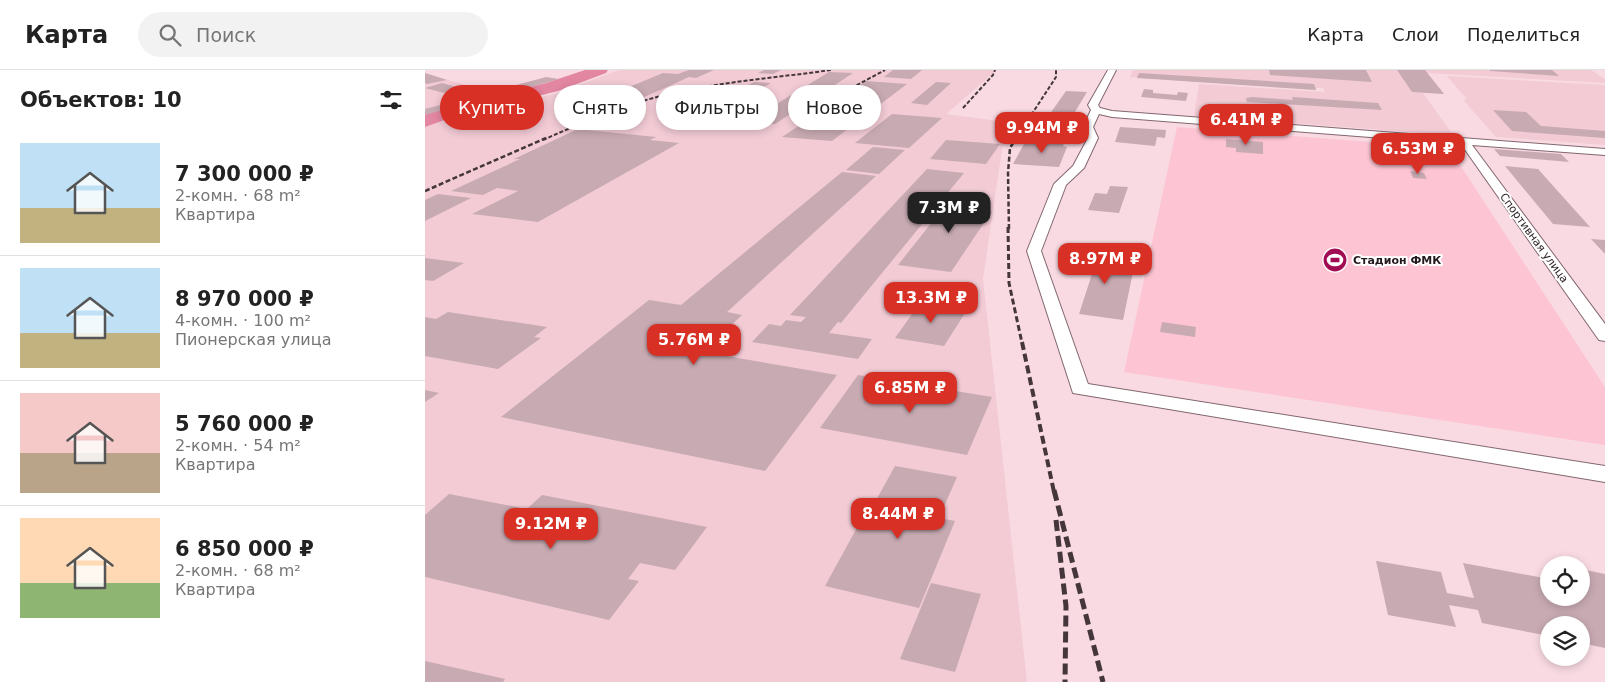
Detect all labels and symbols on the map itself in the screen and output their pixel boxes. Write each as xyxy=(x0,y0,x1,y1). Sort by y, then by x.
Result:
pin: 6.41M ₽ xyxy=(1200,104,1292,146)
pin: 9.94M ₽ xyxy=(996,112,1088,154)
pin: 6.53M ₽ xyxy=(1372,132,1464,175)
pin: 7.3M ₽ xyxy=(908,191,990,234)
street label: Спортивная улица xyxy=(1497,191,1571,285)
pin: 8.97M ₽ xyxy=(1059,242,1151,285)
sports icon: Стадион ФМК xyxy=(1322,247,1348,273)
place label: Стадион ФМК xyxy=(1353,254,1441,267)
pin: 13.3M ₽ xyxy=(885,282,977,324)
pin: 5.76M ₽ xyxy=(648,324,740,366)
pin: 6.85M ₽ xyxy=(864,372,956,414)
pin: 8.44M ₽ xyxy=(852,498,944,540)
pin: 9.12M ₽ xyxy=(505,508,597,550)

